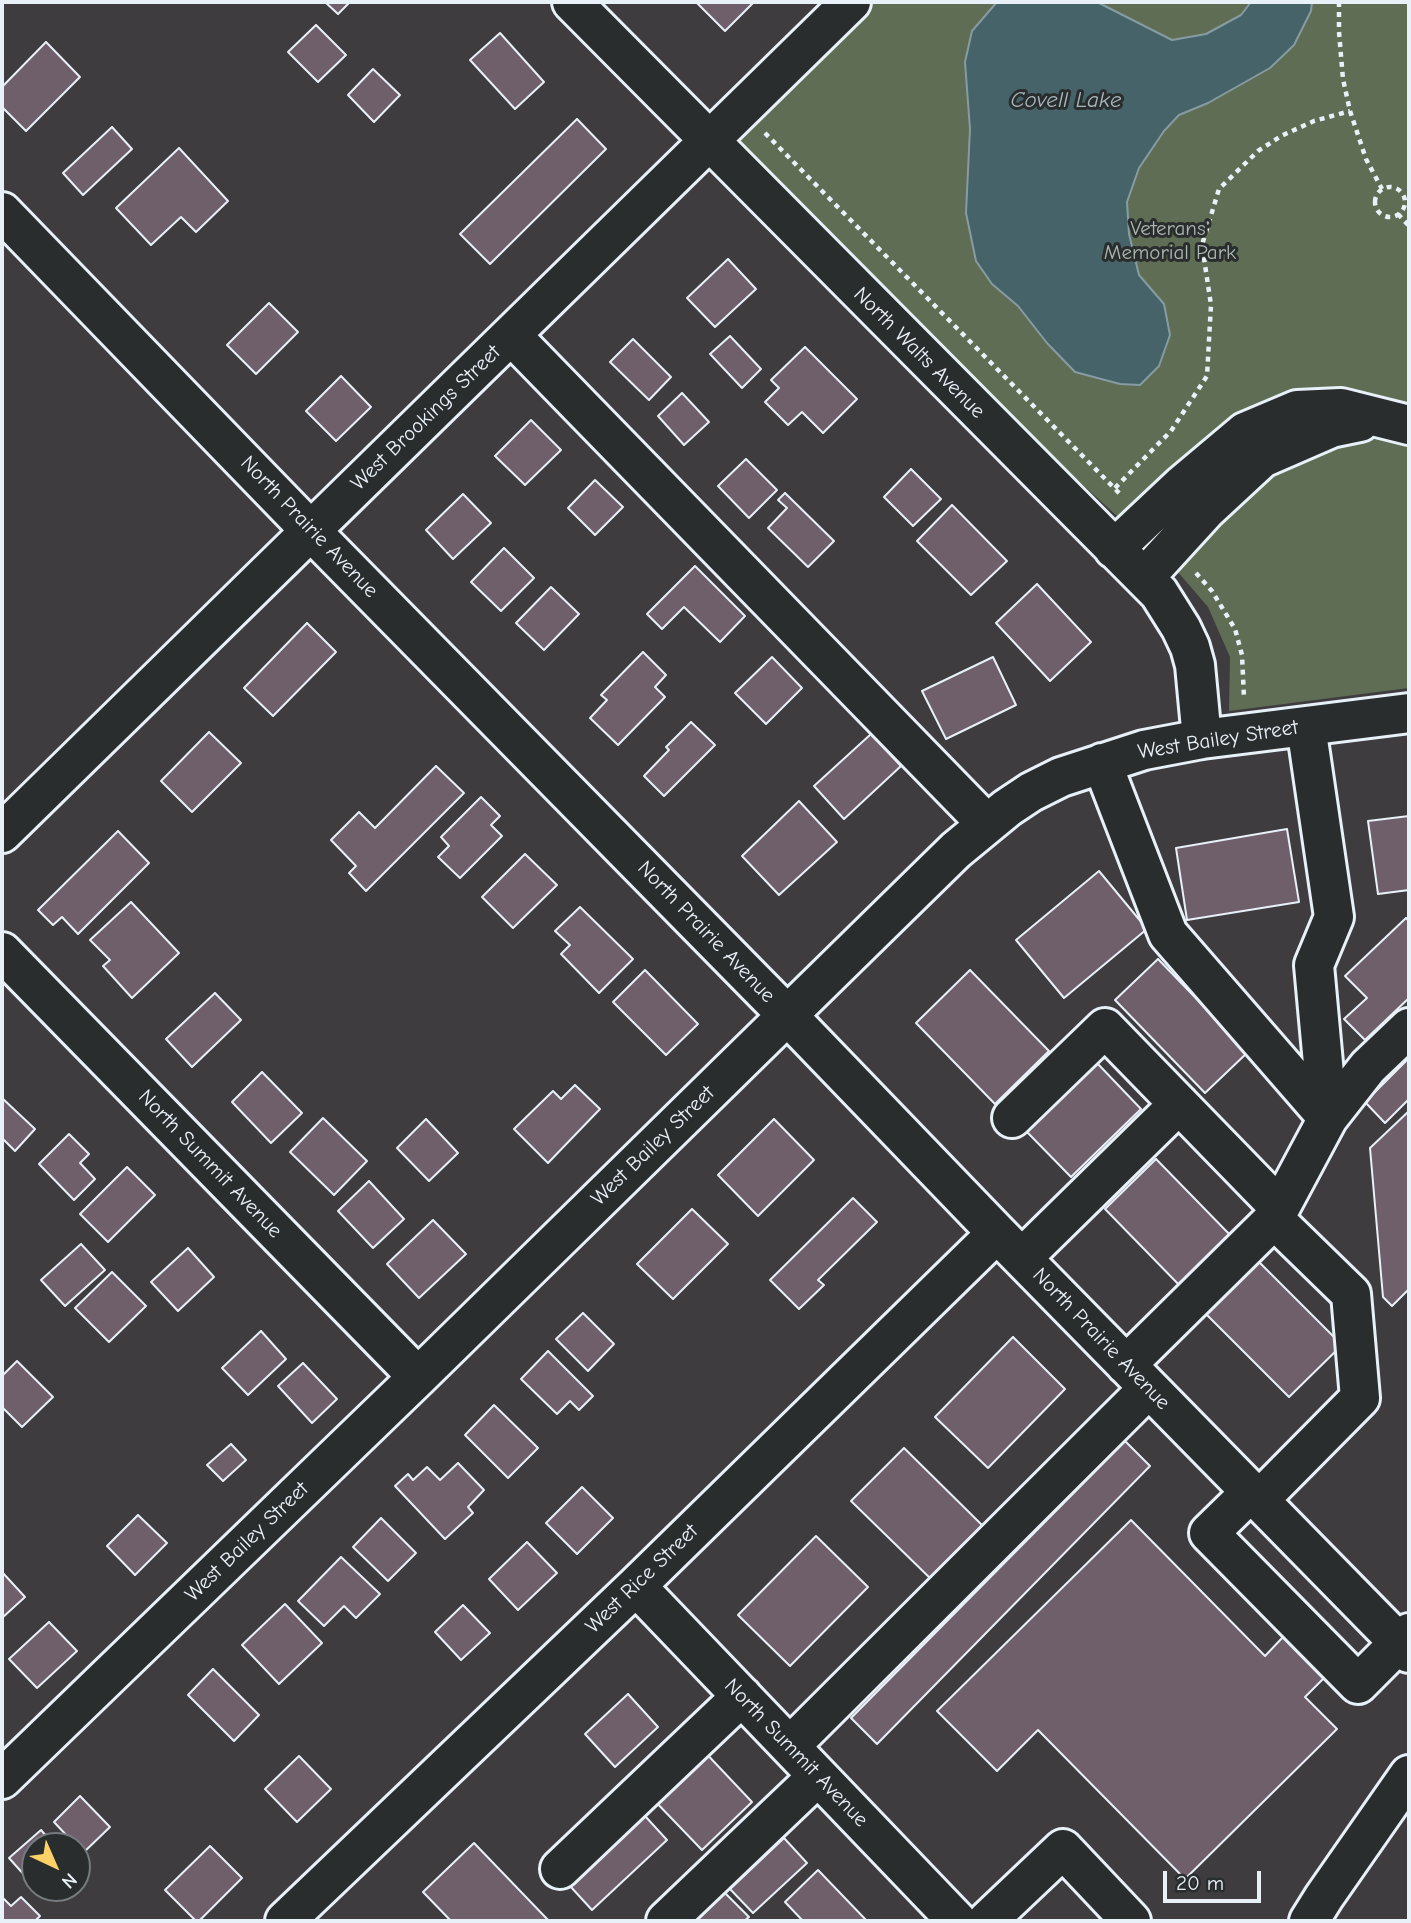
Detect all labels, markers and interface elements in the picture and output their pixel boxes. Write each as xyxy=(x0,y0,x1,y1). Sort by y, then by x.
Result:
water label: Covell Lake xyxy=(1010,86,1122,114)
park label: Veterans' Memorial Park xyxy=(1104,216,1236,266)
street label: North Walts Avenue xyxy=(848,282,990,424)
street label: West Brookings Street xyxy=(346,340,506,496)
street label: North Prairie Avenue xyxy=(235,451,383,603)
street label: West Bailey Street xyxy=(1136,715,1300,765)
street label: North Prairie Avenue xyxy=(632,856,780,1008)
street label: West Bailey Street xyxy=(586,1081,720,1211)
street label: North Summit Avenue xyxy=(133,1085,287,1243)
street label: North Prairie Avenue xyxy=(1027,1263,1175,1415)
street label: West Bailey Street xyxy=(180,1477,314,1607)
street label: West Rice Street xyxy=(581,1519,703,1639)
street label: North Summit Avenue xyxy=(719,1674,873,1832)
north arrow xyxy=(21,1832,91,1902)
scale bar xyxy=(1166,1856,1264,1900)
text: N xyxy=(57,1868,81,1893)
text: 20 m xyxy=(1176,1871,1224,1895)

